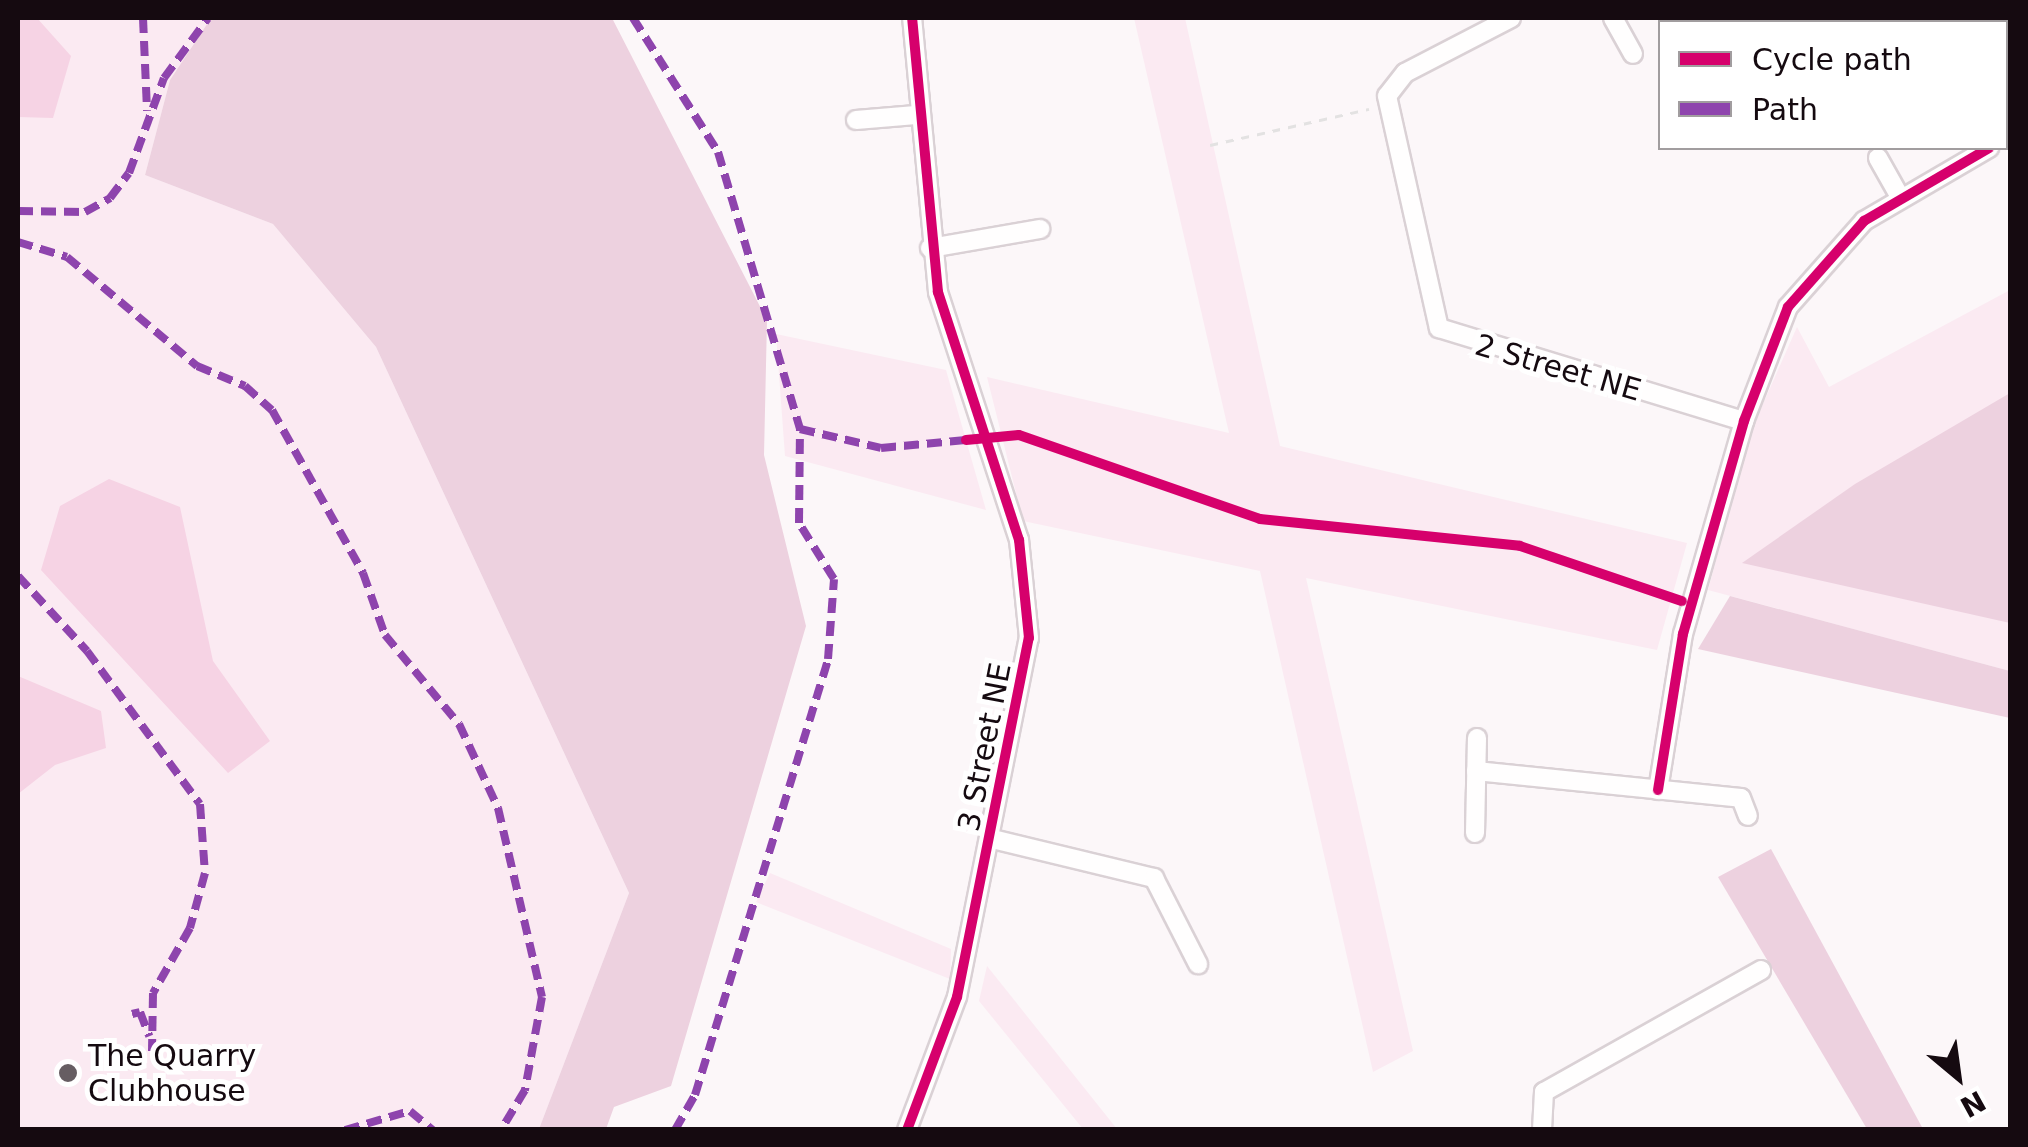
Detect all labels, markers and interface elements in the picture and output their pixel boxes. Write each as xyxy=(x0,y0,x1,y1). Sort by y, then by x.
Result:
legend xyxy=(1658,20,2008,150)
text: Cycle path xyxy=(1752,42,1912,77)
text: Path xyxy=(1752,92,1818,127)
street label: 2 Street NE xyxy=(1471,327,1645,409)
street label: 3 Street NE xyxy=(951,660,1019,834)
north arrow xyxy=(1908,1027,2008,1127)
place label: The Quarry Clubhouse xyxy=(88,1038,256,1108)
marker: The Quarry Clubhouse xyxy=(57,1062,79,1084)
text: N xyxy=(1955,1084,1991,1124)

